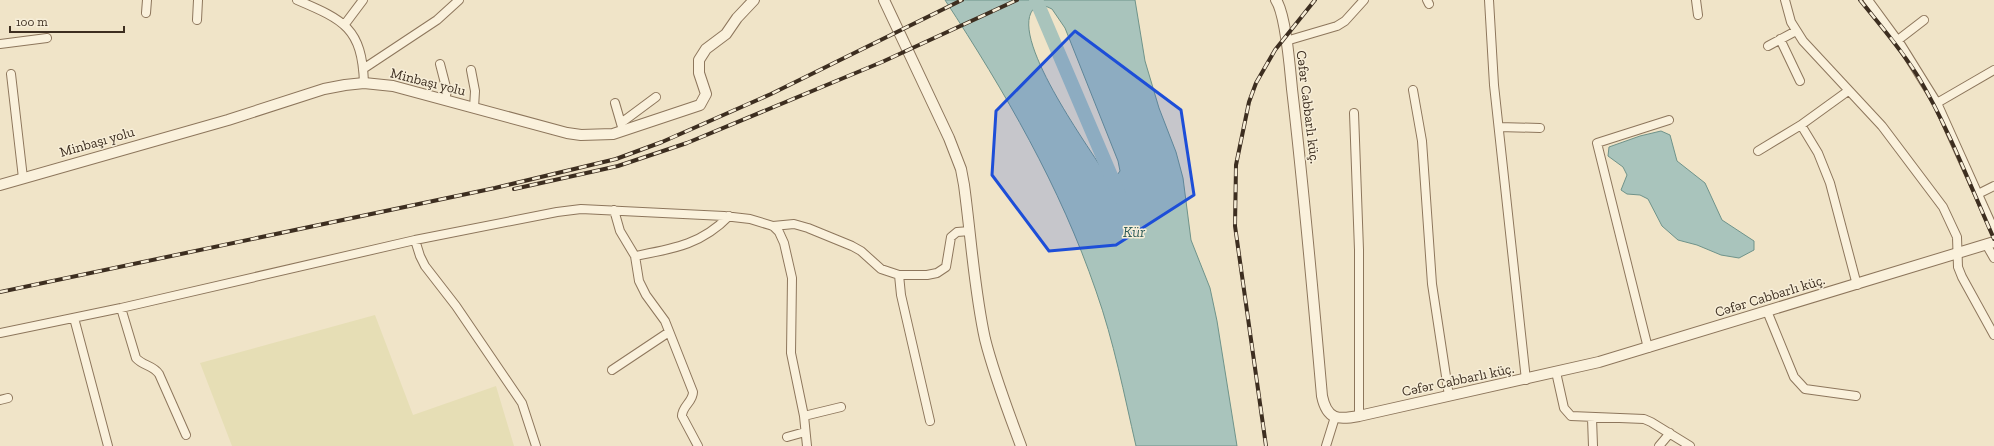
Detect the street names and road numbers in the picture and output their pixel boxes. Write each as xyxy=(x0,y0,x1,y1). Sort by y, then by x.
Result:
street label: Cəfər Cabbarlı küç. xyxy=(1293,49,1323,165)
street label: Minbaşı yolu xyxy=(389,64,468,100)
street label: Minbaşı yolu xyxy=(58,123,137,161)
street label: Cəfər Cabbarlı küç. xyxy=(1713,271,1827,321)
street label: Cəfər Cabbarlı küç. xyxy=(1400,360,1516,400)

